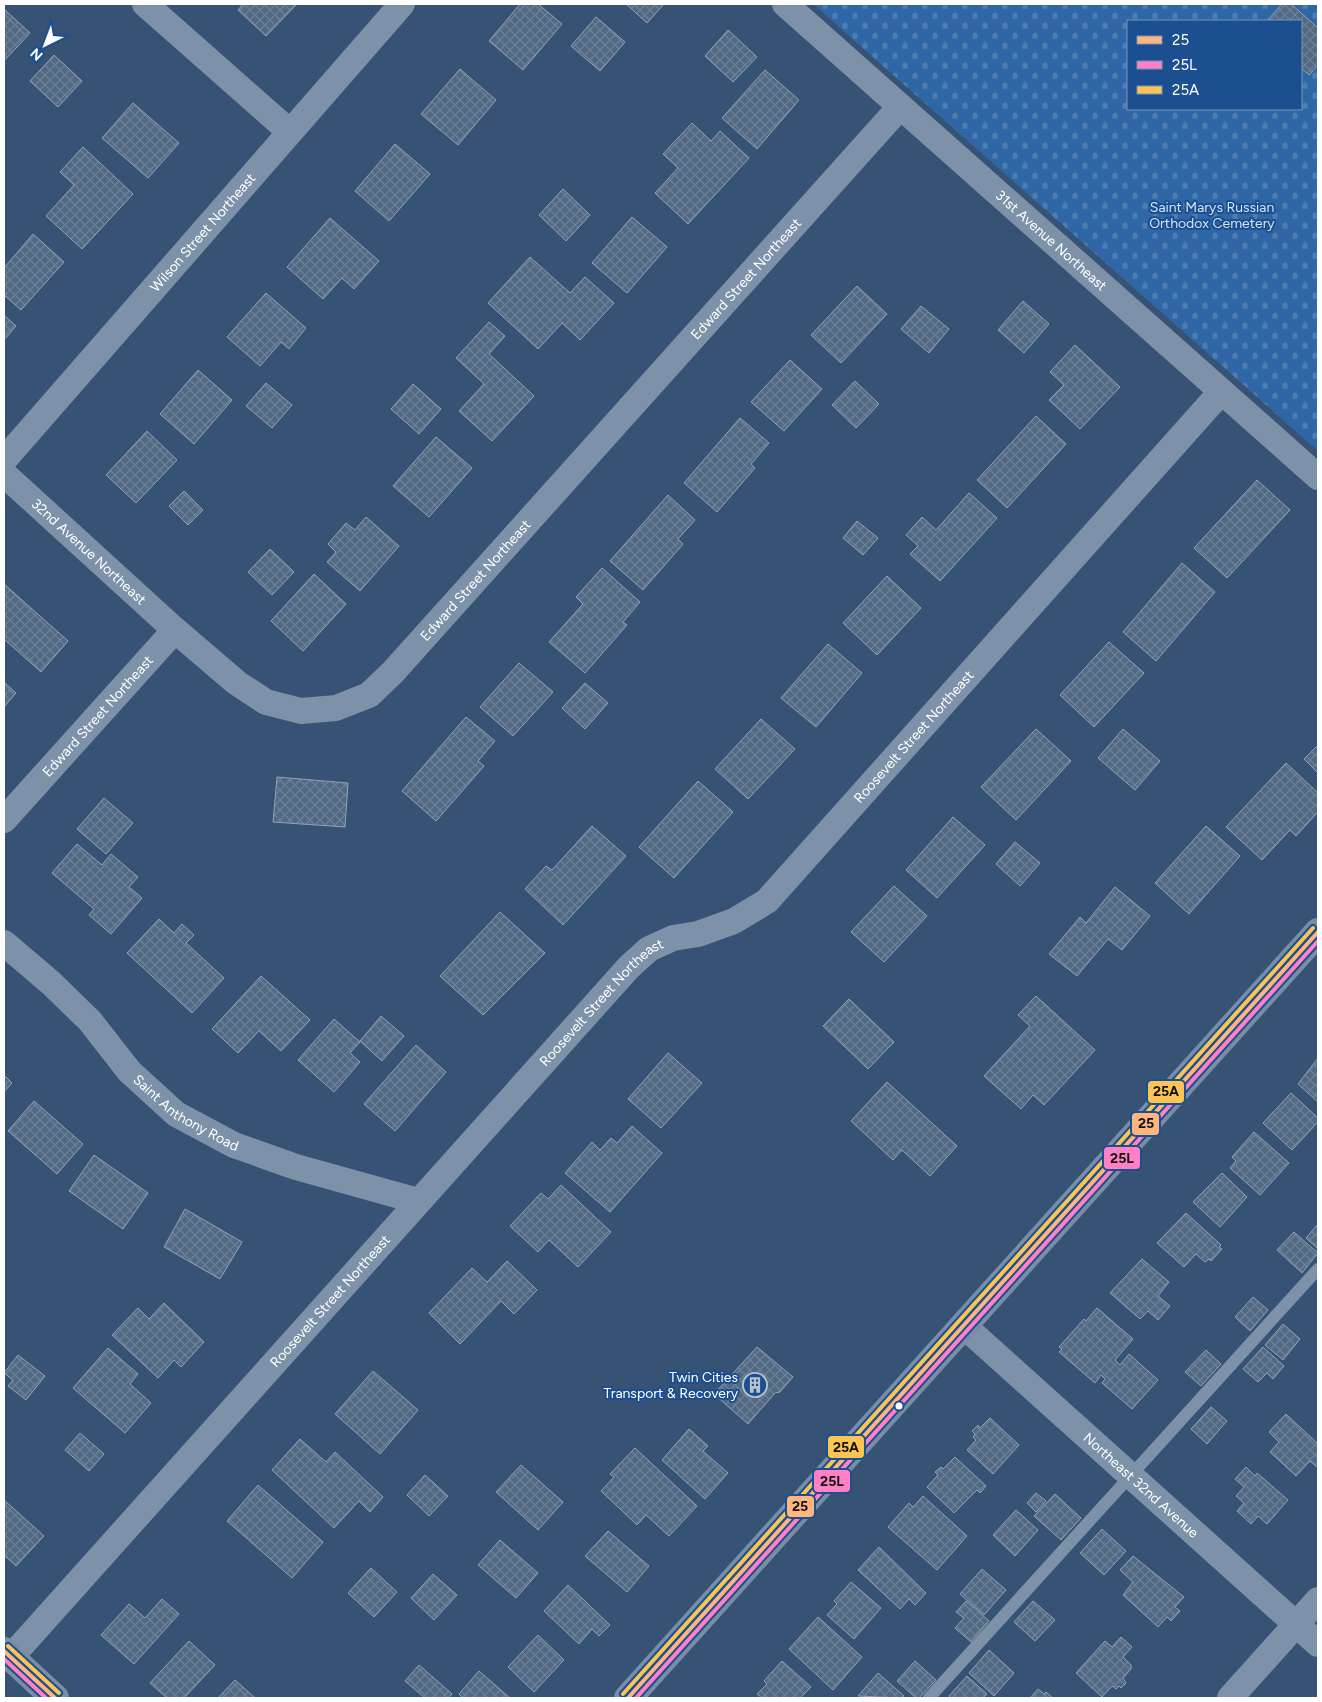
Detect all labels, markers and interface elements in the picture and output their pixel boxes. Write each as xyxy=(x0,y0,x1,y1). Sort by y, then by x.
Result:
north arrow xyxy=(20,20,70,70)
legend xyxy=(1127,20,1302,110)
text: 25 xyxy=(1172,31,1189,49)
text: N xyxy=(27,44,46,64)
text: 25L xyxy=(1172,56,1197,74)
text: 25A xyxy=(1172,81,1199,99)
street label: Wilson Street Northeast xyxy=(146,170,259,295)
street label: 31st Avenue Northeast xyxy=(992,186,1110,294)
park label: Saint Marys Russian Orthodox Cemetery xyxy=(1149,199,1275,232)
street label: Edward Street Northeast xyxy=(687,215,805,343)
street label: 32nd Avenue Northeast xyxy=(28,495,150,608)
street label: Edward Street Northeast xyxy=(417,516,534,644)
street label: Edward Street Northeast xyxy=(39,652,157,780)
street label: Roosevelt Street Northeast xyxy=(850,667,977,806)
street label: Roosevelt Street Northeast xyxy=(536,935,666,1070)
street label: Saint Anthony Road xyxy=(130,1071,241,1154)
line badge: 25A xyxy=(1147,1080,1185,1104)
text: 25A xyxy=(1153,1083,1179,1100)
line badge: 25 xyxy=(1131,1112,1160,1136)
text: 25 xyxy=(1138,1115,1154,1132)
line badge: 25L xyxy=(1103,1146,1141,1170)
text: 25L xyxy=(1110,1150,1134,1167)
street label: Roosevelt Street Northeast xyxy=(266,1231,394,1371)
place label: Twin Cities Transport & Recovery xyxy=(604,1369,739,1402)
building icon: Twin Cities Transport & Recovery xyxy=(742,1372,768,1398)
unlabelled marker xyxy=(894,1401,904,1411)
street label: Northeast 32nd Avenue xyxy=(1080,1429,1203,1541)
line badge: 25A xyxy=(827,1435,865,1459)
text: 25A xyxy=(833,1439,859,1456)
line badge: 25L xyxy=(813,1469,851,1493)
text: 25L xyxy=(820,1473,844,1490)
line badge: 25 xyxy=(786,1495,815,1518)
text: 25 xyxy=(792,1498,808,1515)

